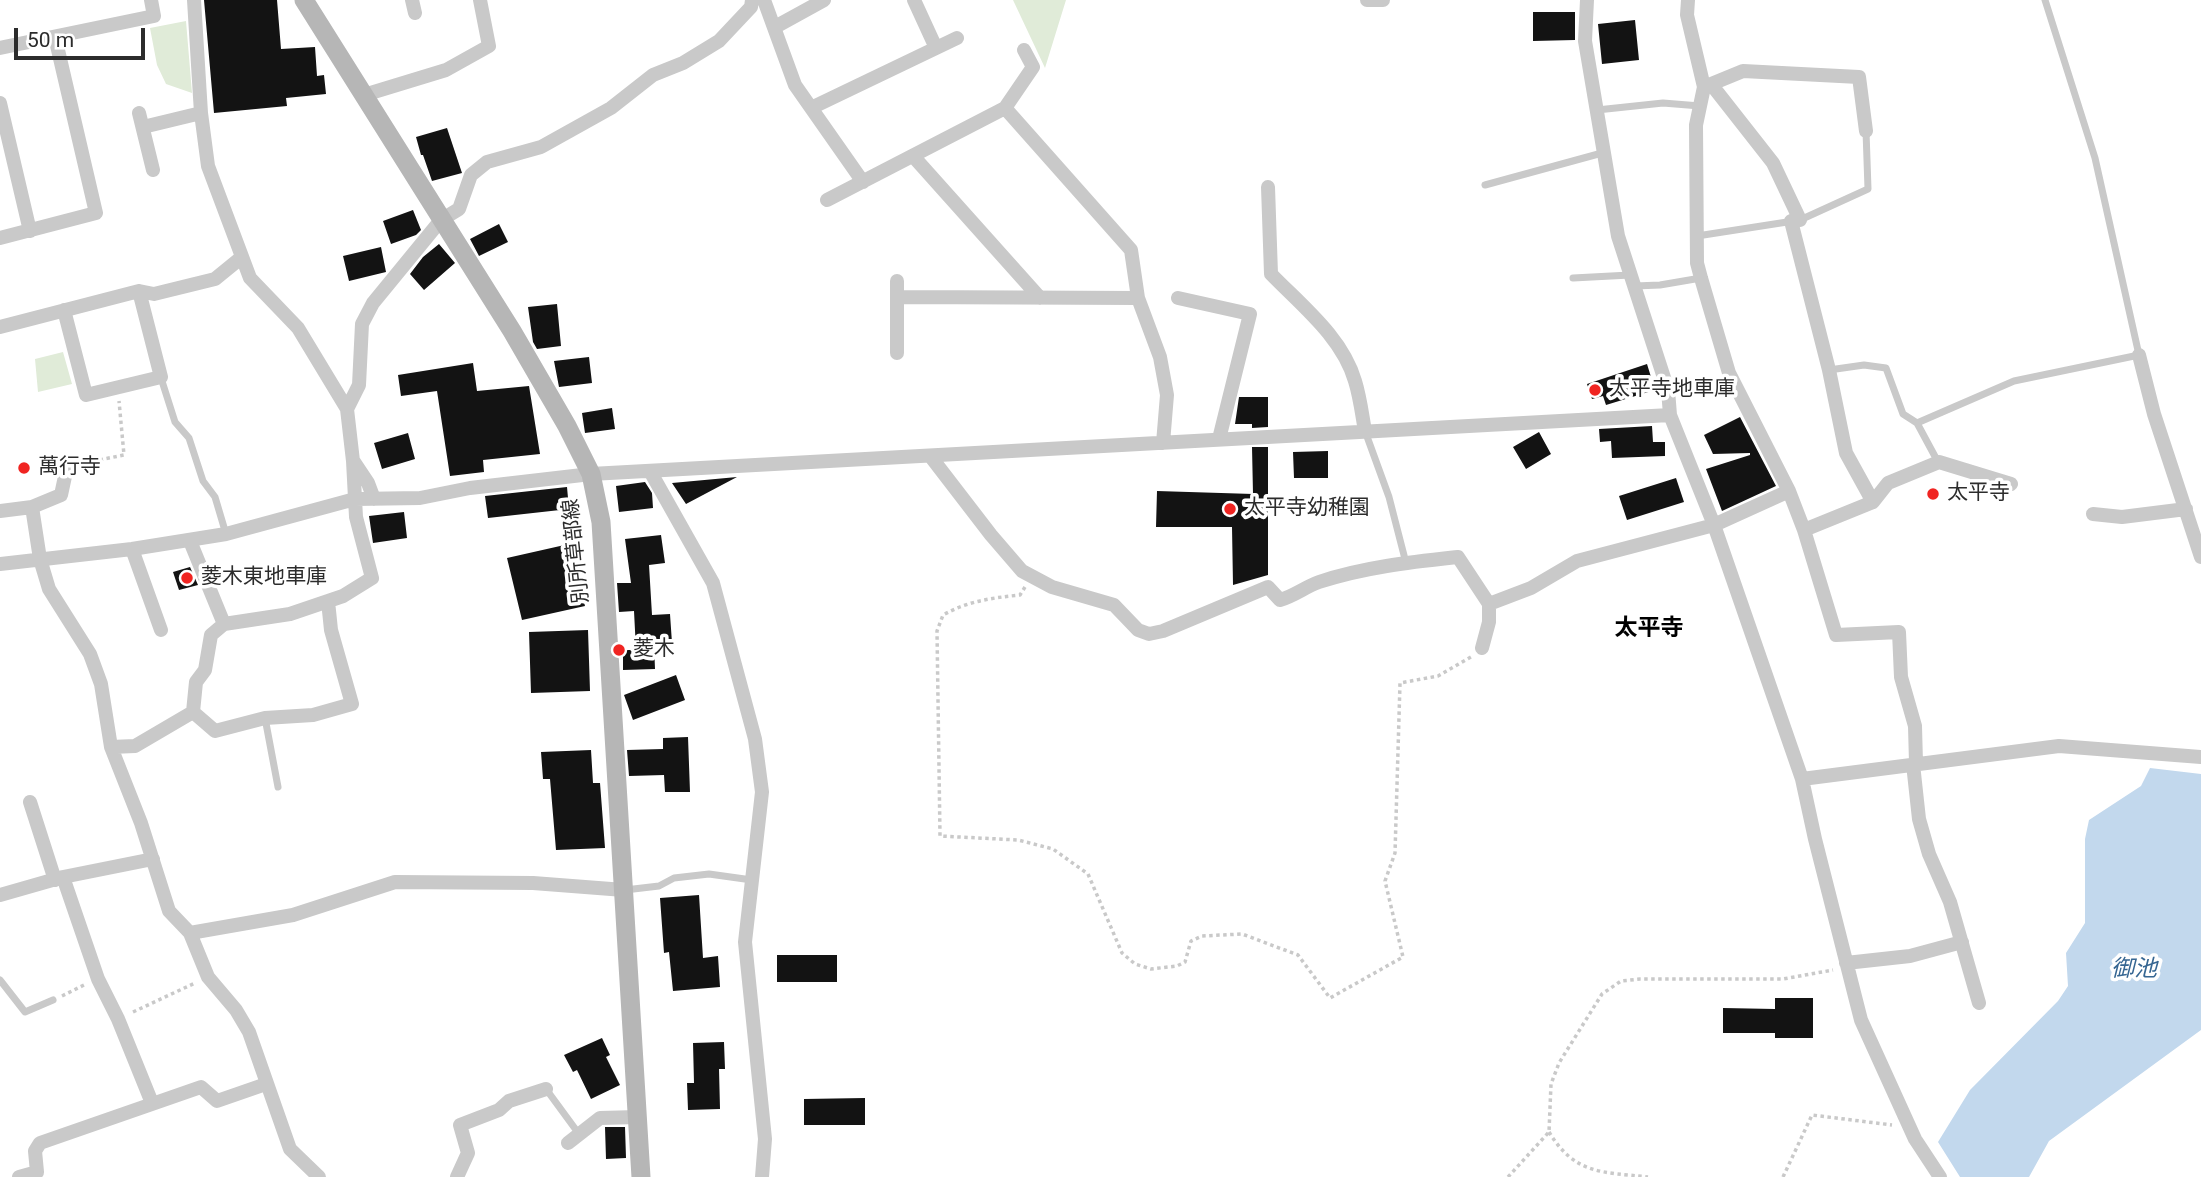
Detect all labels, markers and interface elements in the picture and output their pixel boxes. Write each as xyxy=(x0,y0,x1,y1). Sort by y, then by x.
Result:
scale bar xyxy=(18,14,149,58)
text: 50 m xyxy=(27,28,74,52)
place label: 太平寺地車庫 xyxy=(1609,377,1735,403)
marker: 太平寺地車庫 xyxy=(1587,382,1603,398)
place label: 萬行寺 xyxy=(38,455,101,481)
marker: 萬行寺 xyxy=(16,460,32,476)
place label: 太平寺 xyxy=(1947,481,2010,507)
marker: 太平寺 xyxy=(1925,486,1941,502)
place label: 太平寺幼稚園 xyxy=(1244,496,1370,522)
street label: 別所草部線 xyxy=(559,497,595,605)
marker: 太平寺幼稚園 xyxy=(1222,501,1238,517)
place label: 菱木東地車庫 xyxy=(201,565,327,591)
marker: 菱木東地車庫 xyxy=(179,570,195,586)
district label: 太平寺 xyxy=(1615,615,1683,643)
place label: 菱木 xyxy=(633,637,675,663)
marker: 菱木 xyxy=(611,642,627,658)
water label: 御池 xyxy=(2111,956,2157,984)

